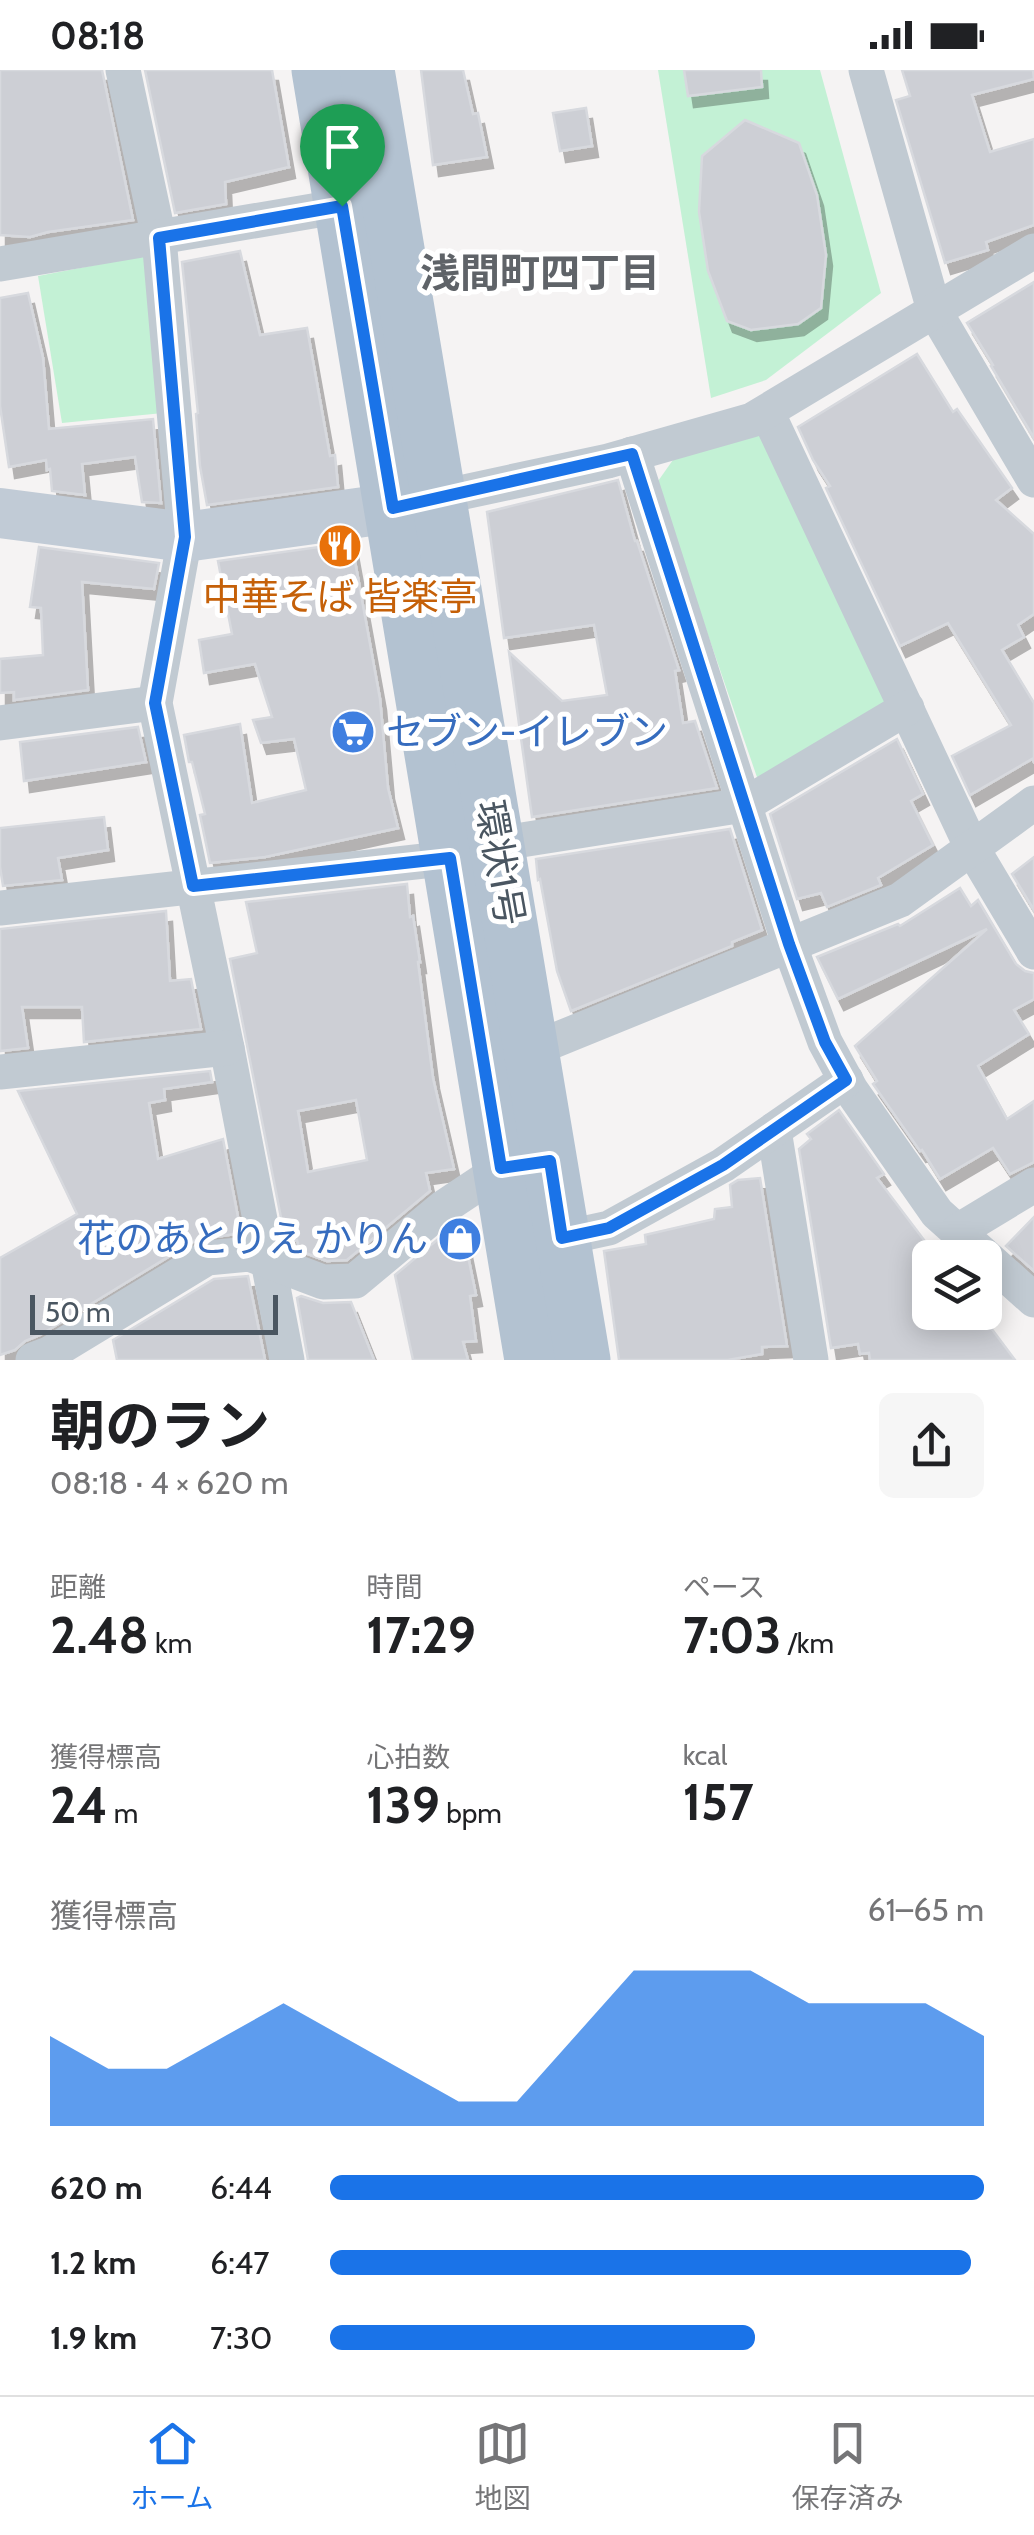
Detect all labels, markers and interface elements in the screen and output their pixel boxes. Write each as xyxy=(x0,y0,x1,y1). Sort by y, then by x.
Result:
text: 08:18 xyxy=(50,12,145,59)
pin xyxy=(300,104,385,207)
icon: arrive xyxy=(315,119,370,174)
district label: 浅間町四丁目 xyxy=(420,248,660,297)
restaurant icon: 中華そば 皆楽亭 xyxy=(317,523,363,569)
place label: 中華そば 皆楽亭 xyxy=(203,573,477,620)
place label: セブン-イレブン xyxy=(386,708,668,755)
supermarket icon: セブン-イレブン xyxy=(330,709,376,755)
street label: 環状1号 xyxy=(466,797,535,929)
place label: 花のあとりえ かりん xyxy=(77,1215,428,1262)
shop icon: 花のあとりえ かりん xyxy=(437,1216,483,1262)
map controls xyxy=(912,1240,1002,1330)
button: layers xyxy=(912,1240,1002,1330)
scale bar xyxy=(30,1290,278,1334)
text: 50 m xyxy=(45,1295,111,1329)
text: 朝のラン xyxy=(50,1392,270,1459)
button: share xyxy=(879,1393,984,1498)
text: 08:18 · 4 × 620 m xyxy=(50,1463,289,1502)
text: 距離 xyxy=(50,1570,106,1604)
text: 時間 xyxy=(366,1570,422,1604)
text: ペース xyxy=(683,1570,765,1604)
text: 2.48 xyxy=(50,1605,149,1666)
text: 17:29 xyxy=(366,1605,476,1666)
text: 7:03 xyxy=(683,1605,782,1666)
text: km xyxy=(149,1626,192,1660)
text: /km xyxy=(782,1626,834,1660)
text: kcal xyxy=(683,1738,727,1772)
text: 獲得標高 xyxy=(50,1740,162,1774)
text: 心拍数 xyxy=(366,1740,450,1774)
text: 157 xyxy=(683,1772,753,1833)
text: 24 xyxy=(50,1775,108,1836)
text: 139 xyxy=(366,1775,440,1836)
text: m xyxy=(108,1796,138,1830)
text: bpm xyxy=(440,1796,502,1830)
text: 61–65 m xyxy=(867,1890,984,1929)
text: 獲得標高 xyxy=(50,1896,178,1935)
text: 620 m xyxy=(50,2168,143,2207)
text: 6:44 xyxy=(210,2168,272,2207)
text: 1.2 km xyxy=(50,2243,136,2282)
text: 6:47 xyxy=(210,2243,269,2282)
text: 1.9 km xyxy=(50,2318,137,2357)
text: 7:30 xyxy=(210,2318,272,2357)
tab: ホーム xyxy=(130,2416,214,2516)
tab: 地図 xyxy=(475,2416,531,2516)
tab: 保存済み xyxy=(791,2416,904,2516)

